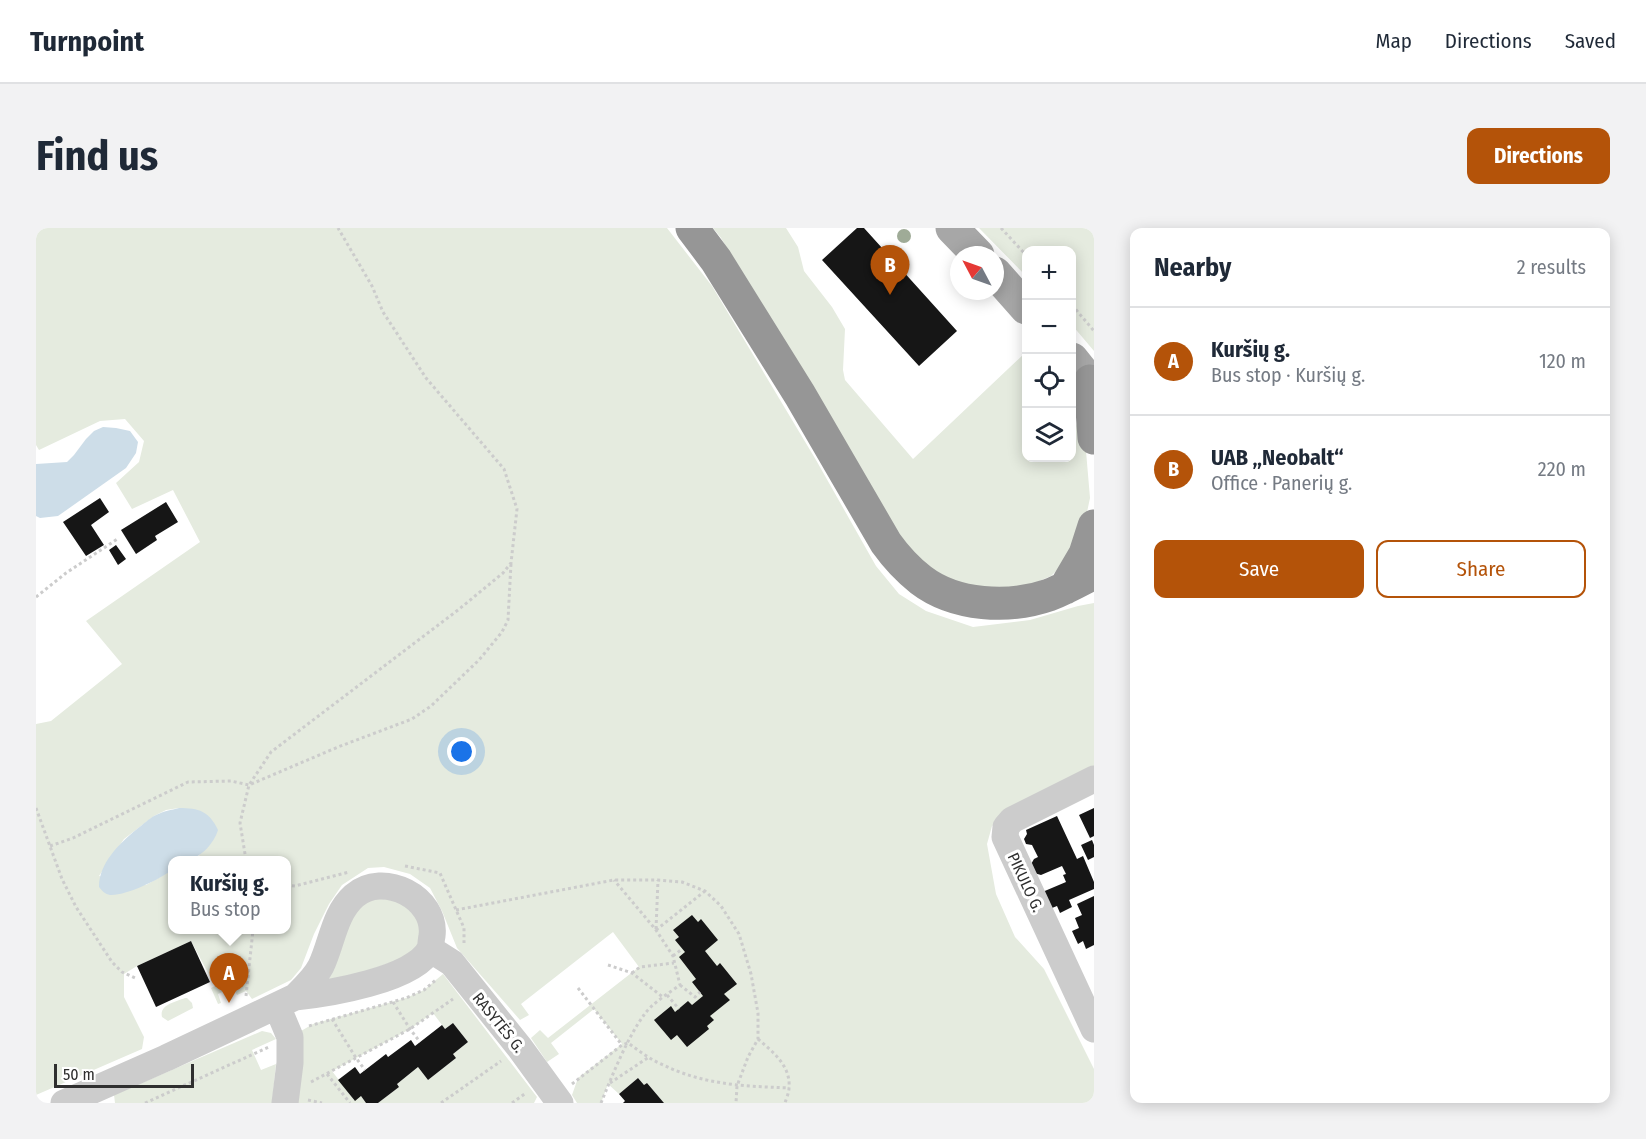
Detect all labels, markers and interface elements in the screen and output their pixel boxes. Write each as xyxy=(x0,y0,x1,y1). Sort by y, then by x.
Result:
text: Turnpoint xyxy=(30,25,144,58)
text: Map xyxy=(1375,28,1412,54)
text: Directions xyxy=(1445,28,1532,54)
text: Saved xyxy=(1565,28,1616,54)
button: Directions xyxy=(1467,128,1610,184)
text: Find us xyxy=(36,131,158,181)
pin: B xyxy=(870,245,910,295)
north arrow xyxy=(950,246,1004,300)
map controls xyxy=(1022,246,1076,462)
button: + xyxy=(1022,246,1076,300)
text: Nearby xyxy=(1154,252,1231,283)
text: 2 results xyxy=(1517,255,1586,279)
button: − xyxy=(1022,300,1076,354)
text: Kuršių g. xyxy=(1211,336,1290,363)
text: A xyxy=(1168,349,1179,373)
text: 120 m xyxy=(1539,349,1586,373)
button: locate xyxy=(1022,354,1076,408)
text: Bus stop · Kuršių g. xyxy=(1211,363,1365,387)
button: layers xyxy=(1022,408,1076,462)
text: UAB „Neobalt“ xyxy=(1211,444,1344,471)
text: B xyxy=(1168,457,1179,481)
text: 220 m xyxy=(1538,457,1586,481)
text: Office · Panerių g. xyxy=(1211,471,1352,495)
button: Save xyxy=(1154,540,1364,598)
button: Share xyxy=(1376,540,1586,598)
your location xyxy=(447,737,476,766)
street label: PIKULO G. xyxy=(1004,850,1047,915)
popup xyxy=(168,856,291,934)
text: Kuršių g. xyxy=(190,870,269,897)
text: Bus stop xyxy=(190,897,261,921)
pin: A xyxy=(210,954,248,1003)
street label: RASYTĖS G. xyxy=(469,988,529,1056)
scale bar xyxy=(54,1061,194,1088)
text: 50 m xyxy=(63,1065,95,1084)

